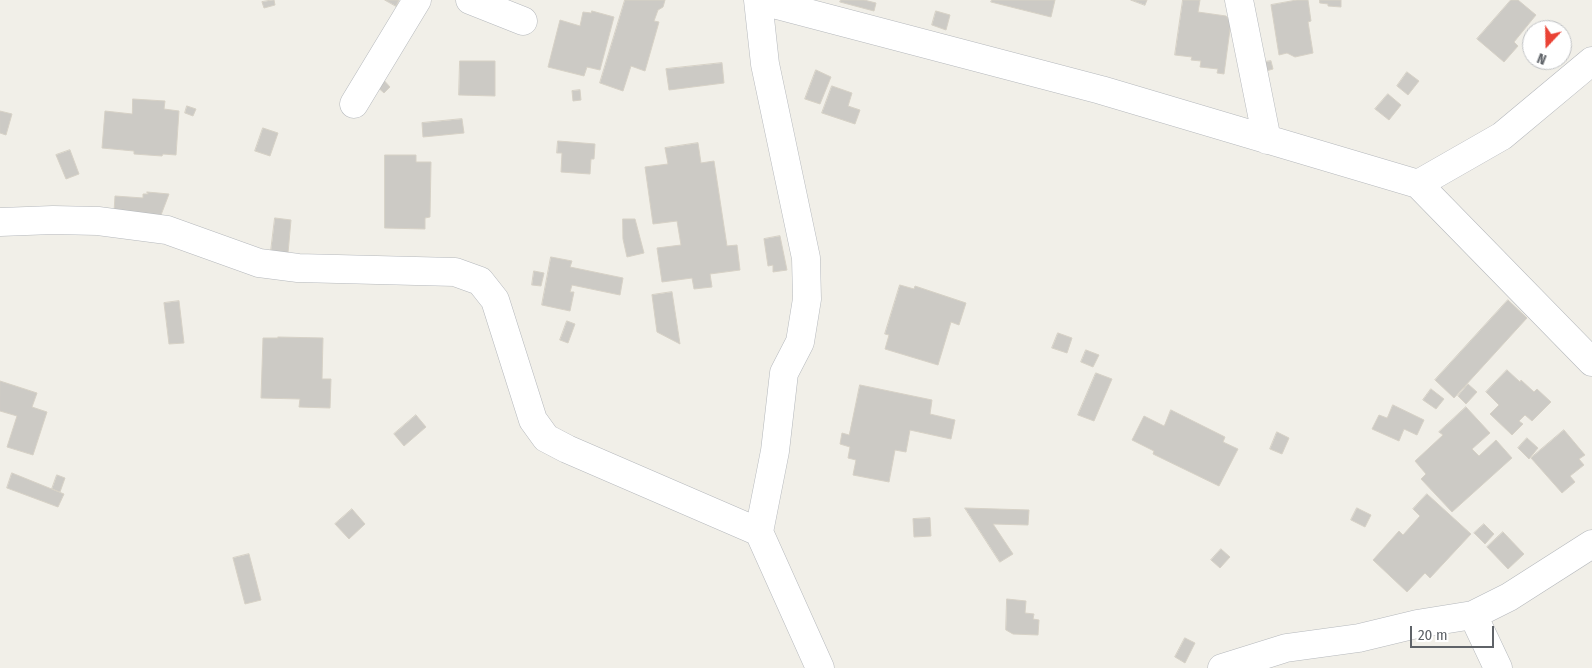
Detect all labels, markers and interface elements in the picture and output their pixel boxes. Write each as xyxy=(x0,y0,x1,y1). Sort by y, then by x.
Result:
north arrow xyxy=(1522,20,1572,70)
text: N xyxy=(1535,49,1549,68)
scale bar xyxy=(1412,616,1496,648)
text: 20 m xyxy=(1418,626,1448,644)

